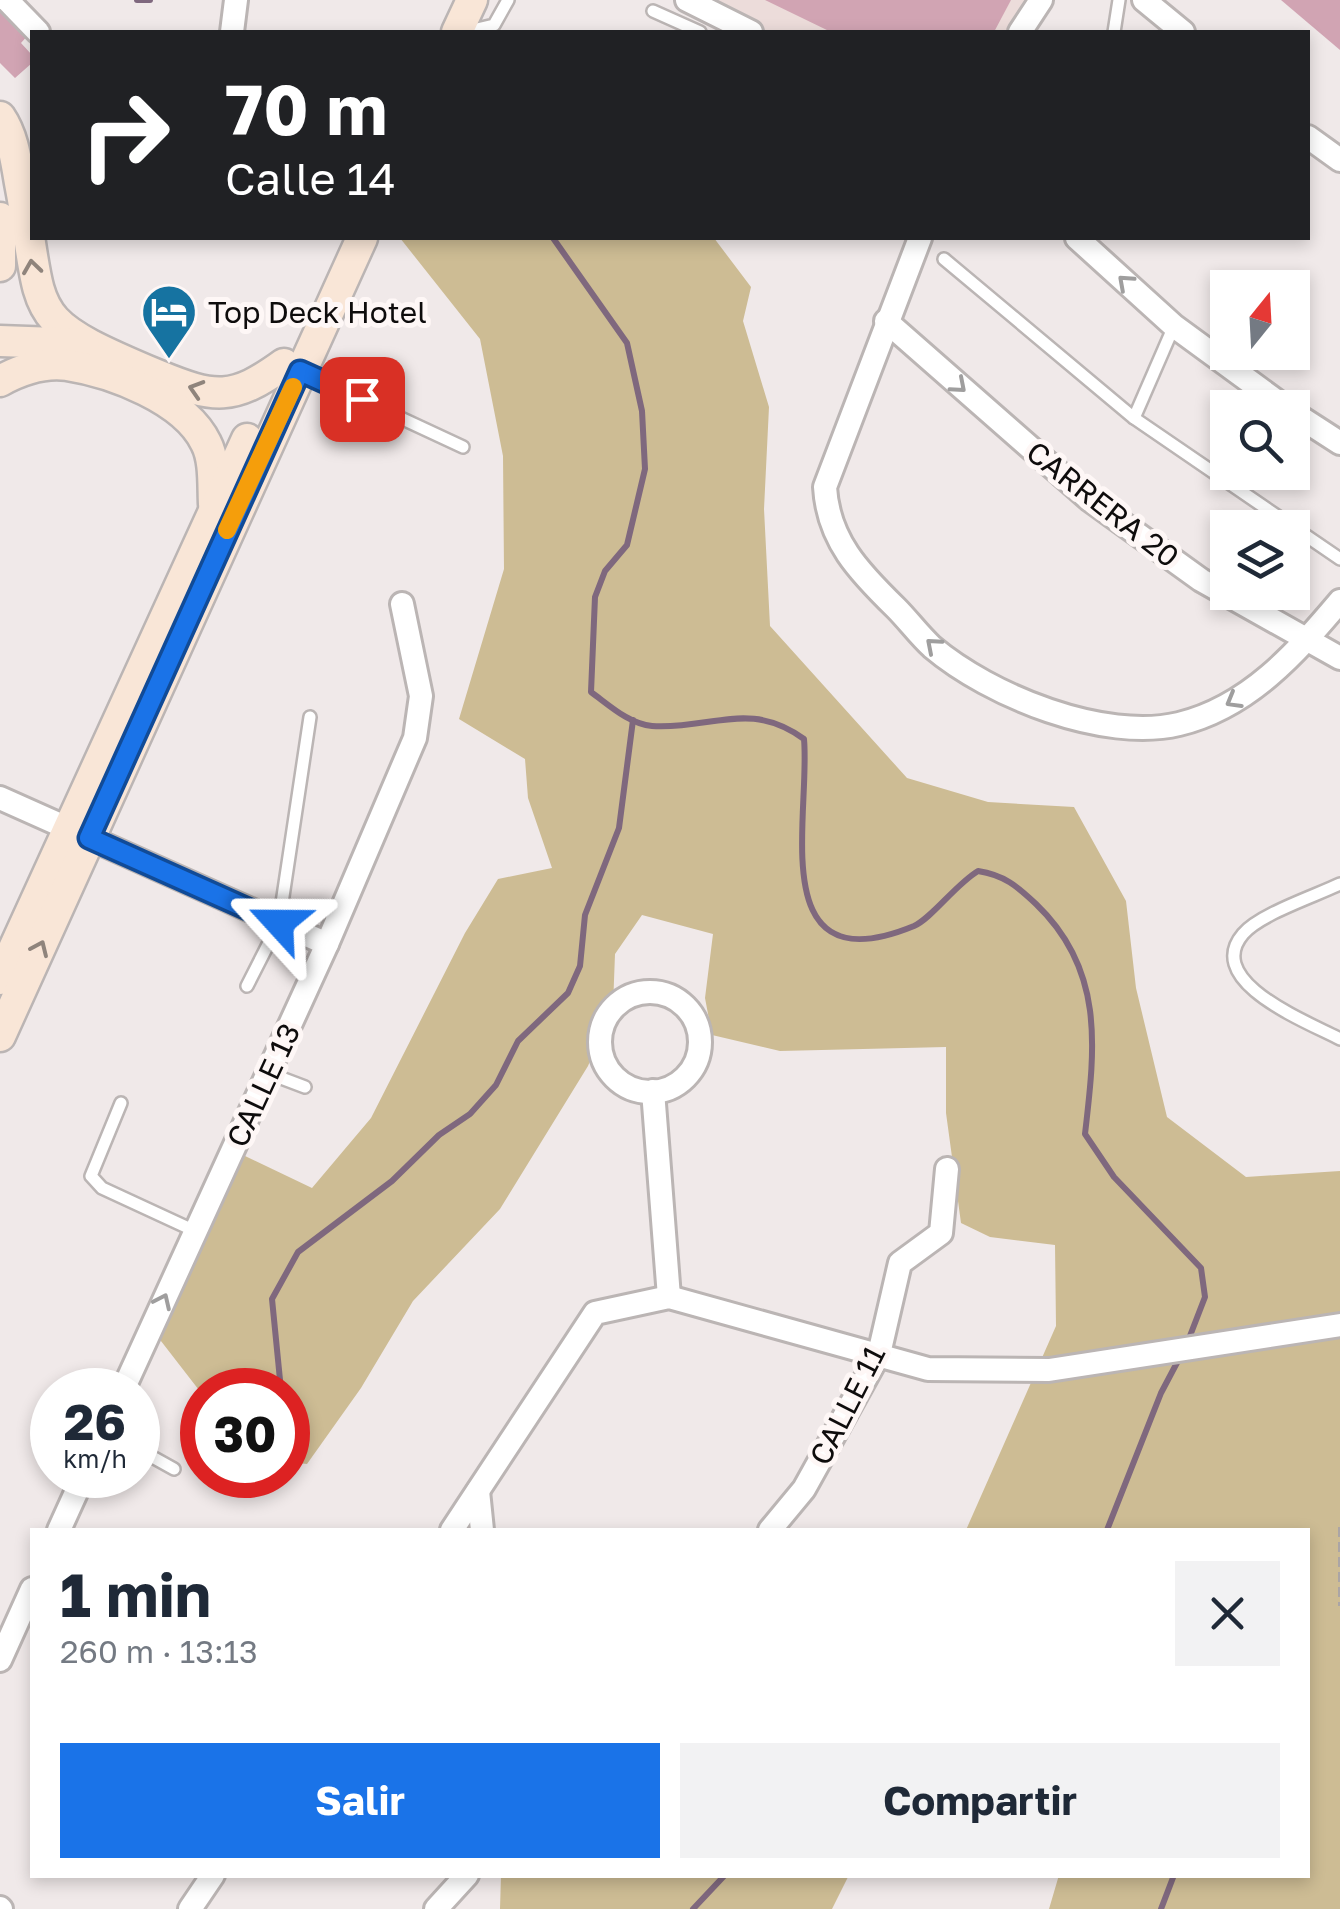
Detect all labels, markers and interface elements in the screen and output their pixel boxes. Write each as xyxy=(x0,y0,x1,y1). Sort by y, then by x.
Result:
text: 70 m xyxy=(225,66,387,150)
icon: right xyxy=(60,70,190,200)
text: Calle 14 xyxy=(225,151,396,205)
one-way arrow xyxy=(22,258,43,274)
north arrow xyxy=(1210,270,1310,370)
map controls xyxy=(1210,270,1310,610)
one-way arrow xyxy=(1119,275,1137,293)
hotel icon: Top Deck Hotel xyxy=(139,282,199,361)
place label: Top Deck Hotel xyxy=(208,294,427,330)
pin xyxy=(320,357,405,442)
icon: arrive xyxy=(335,372,390,427)
one-way arrow xyxy=(948,374,966,392)
one-way arrow xyxy=(188,380,205,401)
button: search xyxy=(1210,390,1310,490)
street label: CARRERA 20 xyxy=(1020,433,1186,575)
button: layers xyxy=(1210,510,1310,610)
one-way arrow xyxy=(926,639,944,657)
one-way arrow xyxy=(1225,688,1243,708)
position arrow xyxy=(227,871,331,975)
one-way arrow xyxy=(28,940,48,958)
street label: CALLE 13 xyxy=(219,1018,307,1152)
one-way arrow xyxy=(151,1293,171,1311)
street label: CALLE 11 xyxy=(802,1339,892,1471)
speed limit sign: 30 xyxy=(180,1368,310,1498)
text: 26 xyxy=(64,1391,126,1451)
text: km/h xyxy=(63,1443,127,1474)
text: 1 min xyxy=(60,1558,211,1630)
button: close xyxy=(1175,1561,1280,1666)
text: 260 m · 13:13 xyxy=(60,1632,258,1670)
button: Salir xyxy=(60,1743,660,1858)
button: Compartir xyxy=(680,1743,1280,1858)

